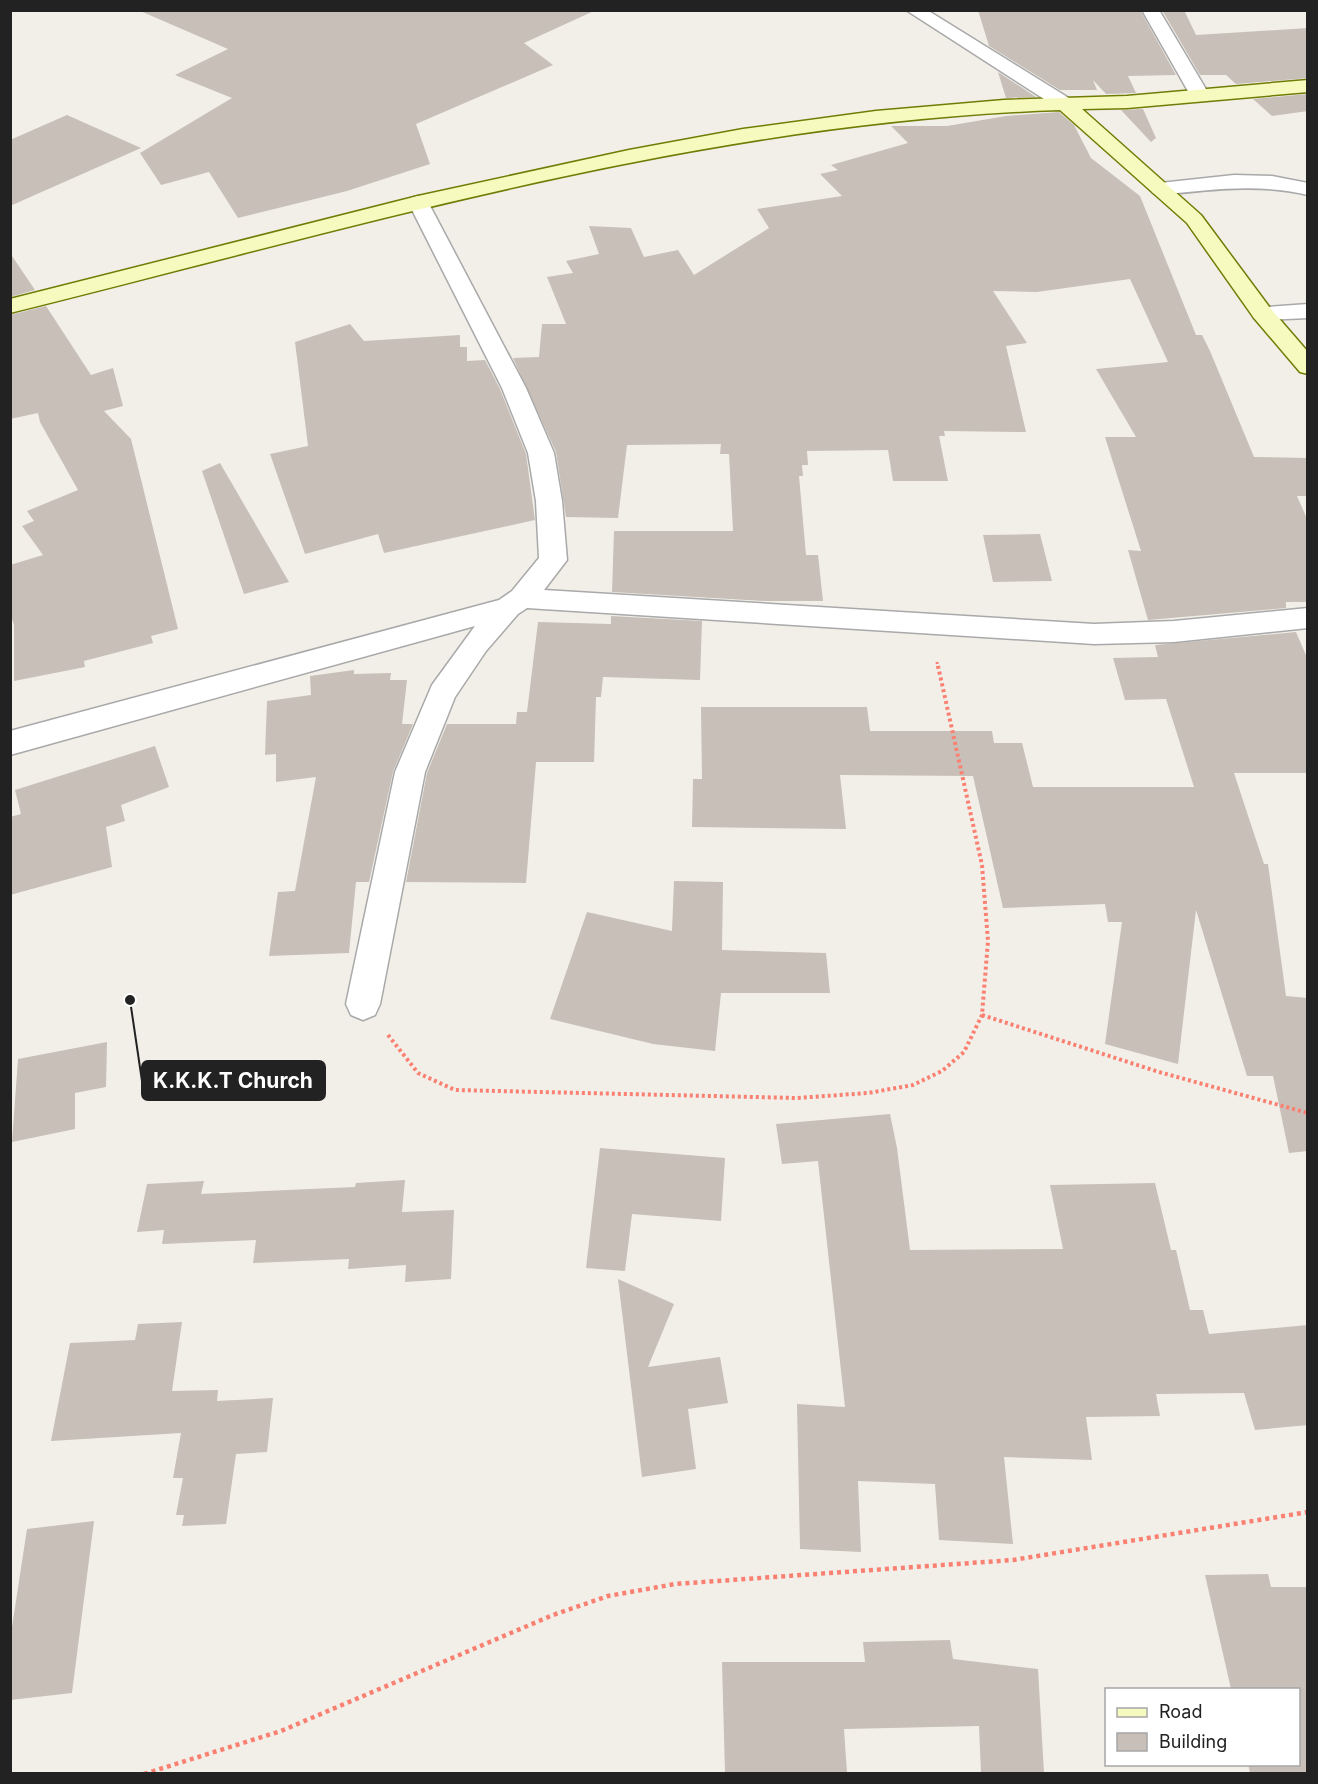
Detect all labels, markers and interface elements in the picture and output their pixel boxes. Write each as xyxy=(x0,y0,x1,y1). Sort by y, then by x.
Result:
callout: K.K.K.T Church xyxy=(142,1061,325,1100)
text: K.K.K.T Church xyxy=(153,1068,313,1093)
legend xyxy=(1105,1688,1300,1766)
text: Road xyxy=(1159,1701,1202,1722)
text: Building xyxy=(1159,1731,1227,1752)

